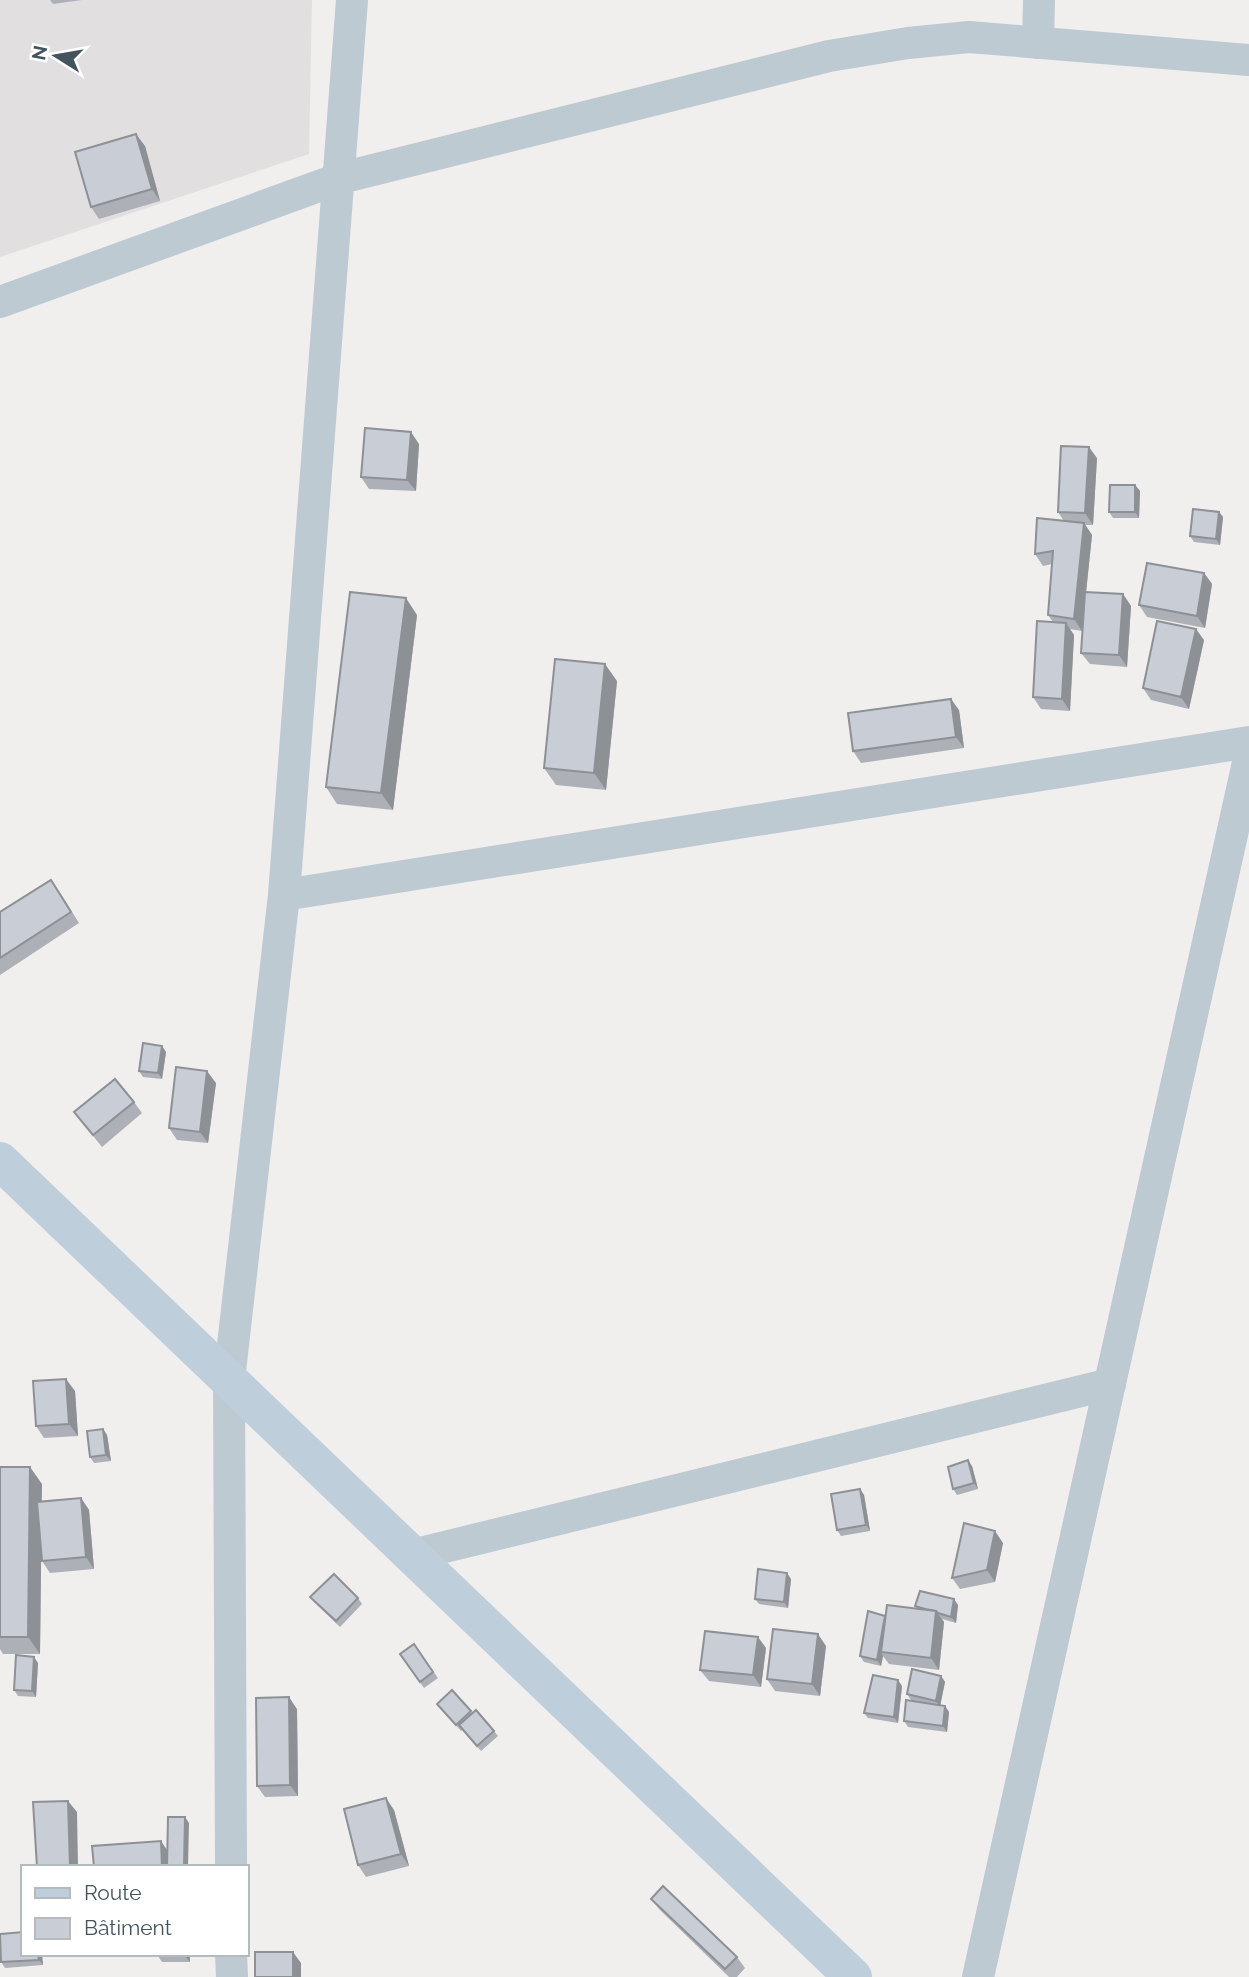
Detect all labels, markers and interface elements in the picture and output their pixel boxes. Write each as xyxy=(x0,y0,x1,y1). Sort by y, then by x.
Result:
north arrow xyxy=(21,21,91,91)
text: N xyxy=(27,44,51,62)
legend xyxy=(21,1865,248,1956)
text: Route xyxy=(84,1880,142,1905)
text: Bâtiment xyxy=(84,1915,172,1940)

